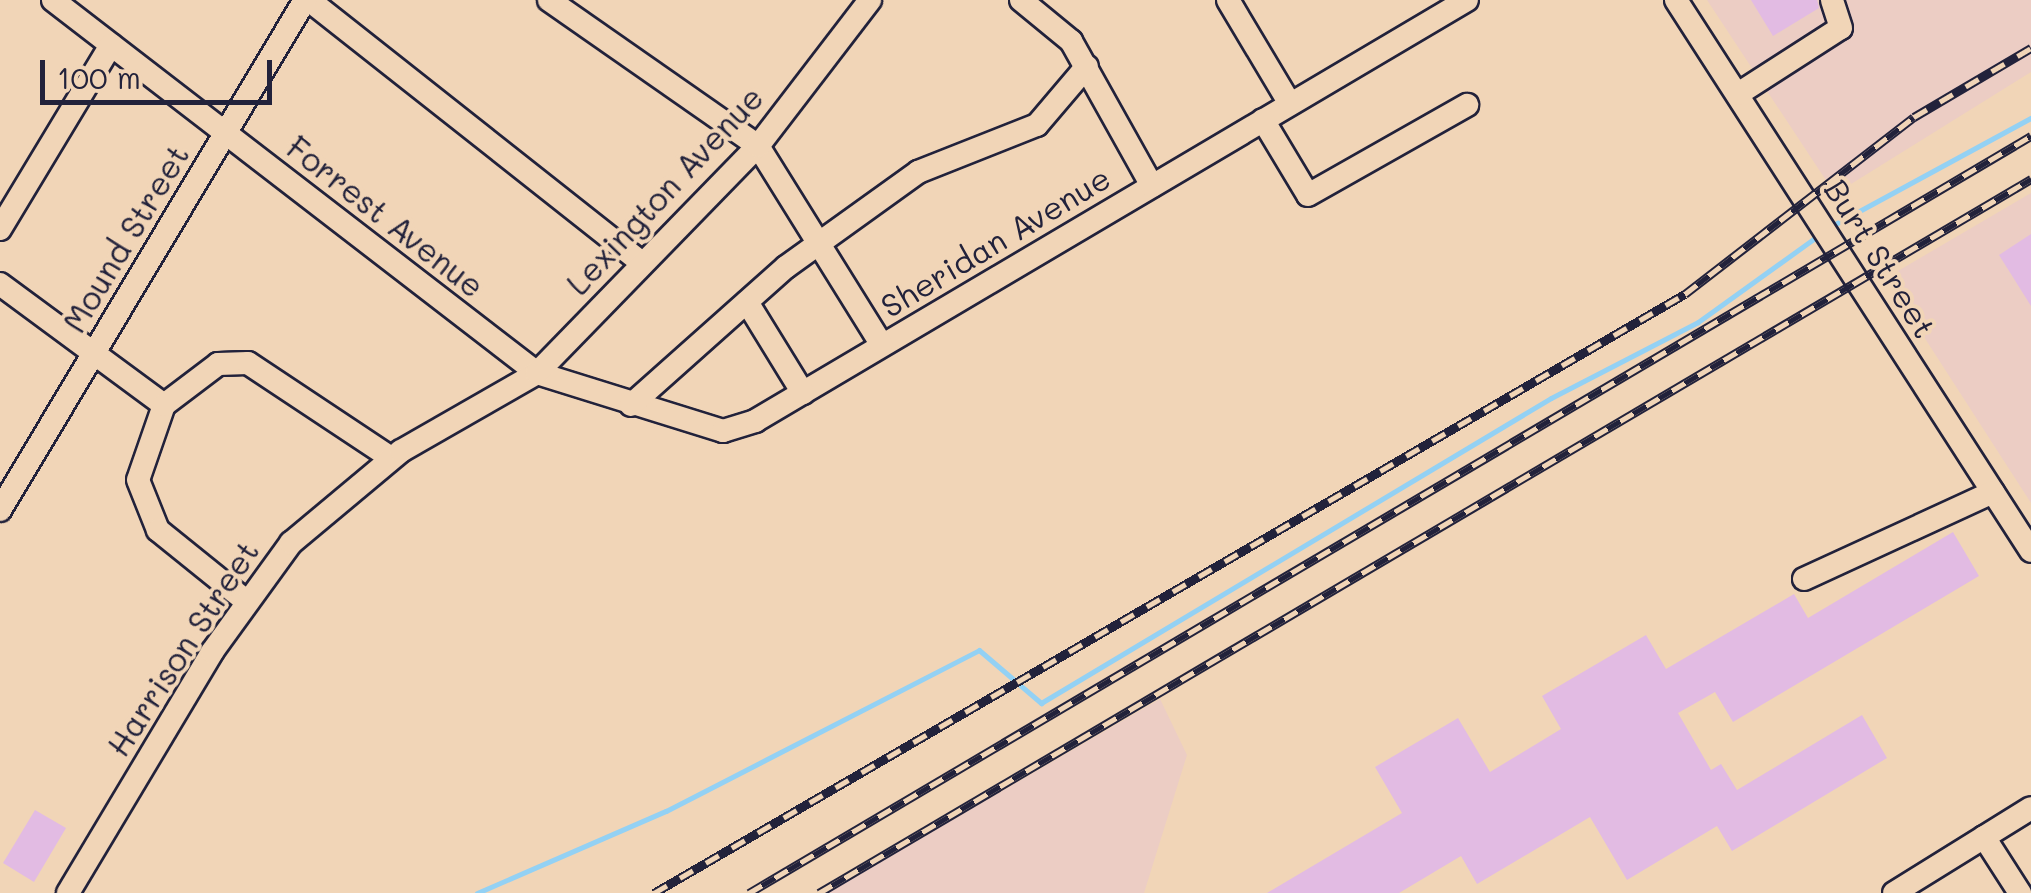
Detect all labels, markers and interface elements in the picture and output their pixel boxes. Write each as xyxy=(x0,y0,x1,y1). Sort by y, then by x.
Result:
scale bar xyxy=(45,40,278,102)
text: 100 m xyxy=(57,57,141,97)
street label: Lexington Avenue xyxy=(558,78,770,302)
street label: Forrest Avenue xyxy=(280,127,492,305)
street label: Mound Street xyxy=(54,137,196,339)
street label: Sheridan Avenue xyxy=(873,157,1117,325)
street label: Burt Street xyxy=(1817,172,1945,344)
street label: Harrison Street xyxy=(98,533,266,763)

